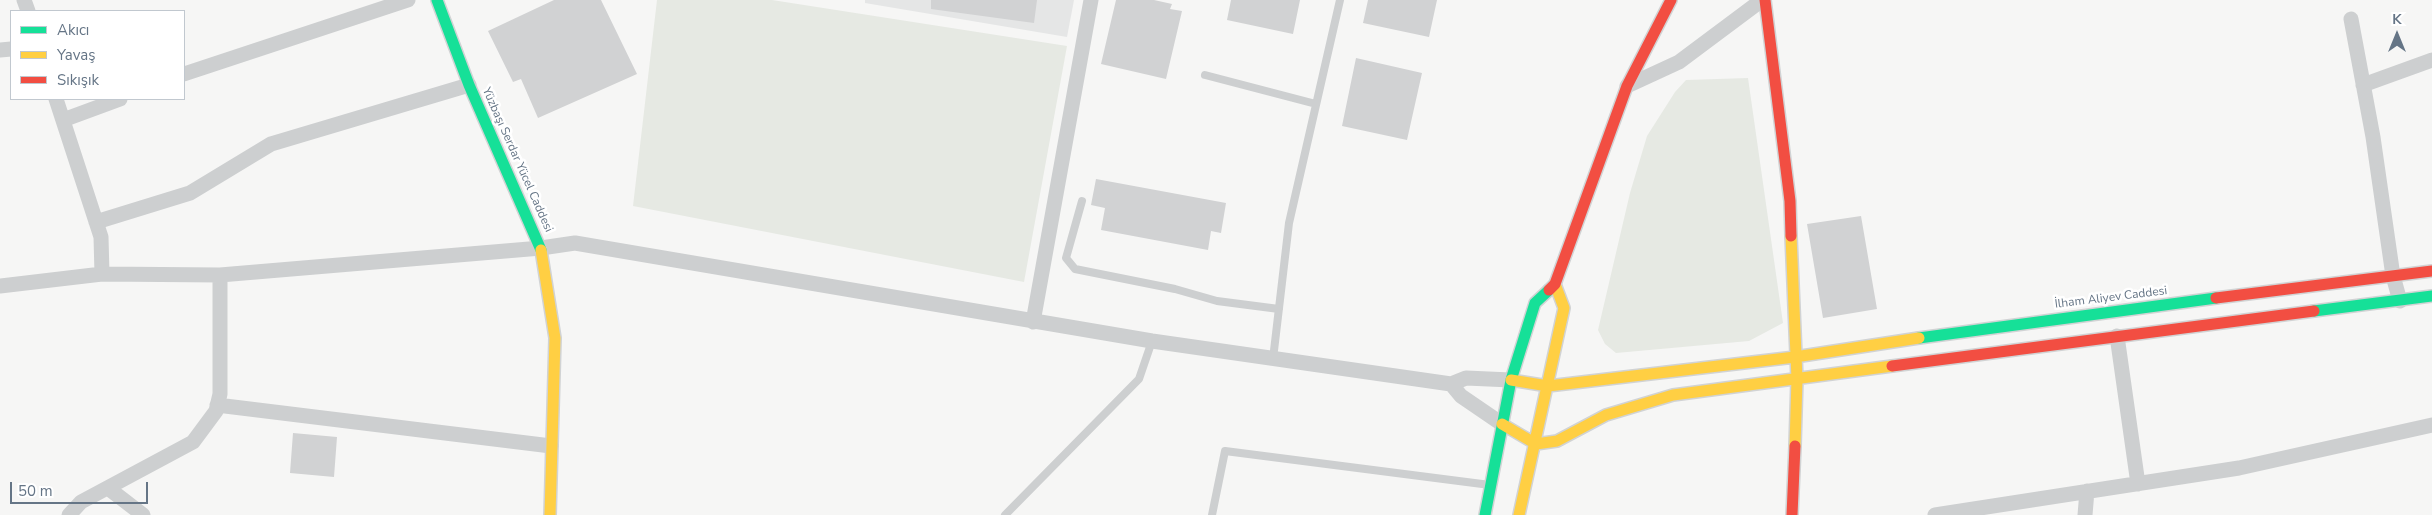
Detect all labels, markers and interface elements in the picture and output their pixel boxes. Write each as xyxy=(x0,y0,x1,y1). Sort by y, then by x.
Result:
legend xyxy=(10,10,185,100)
north arrow xyxy=(2372,10,2422,60)
text: K xyxy=(2392,10,2402,29)
text: Akıcı xyxy=(57,20,89,40)
text: Yavaş xyxy=(57,45,95,65)
text: Sıkışık xyxy=(57,70,99,90)
street label: Yüzbaşı Serdar Yücel Caddesi xyxy=(479,85,555,235)
street label: İlham Aliyev Caddesi xyxy=(2054,284,2168,312)
scale bar xyxy=(12,472,150,504)
text: 50 m xyxy=(18,481,53,501)

